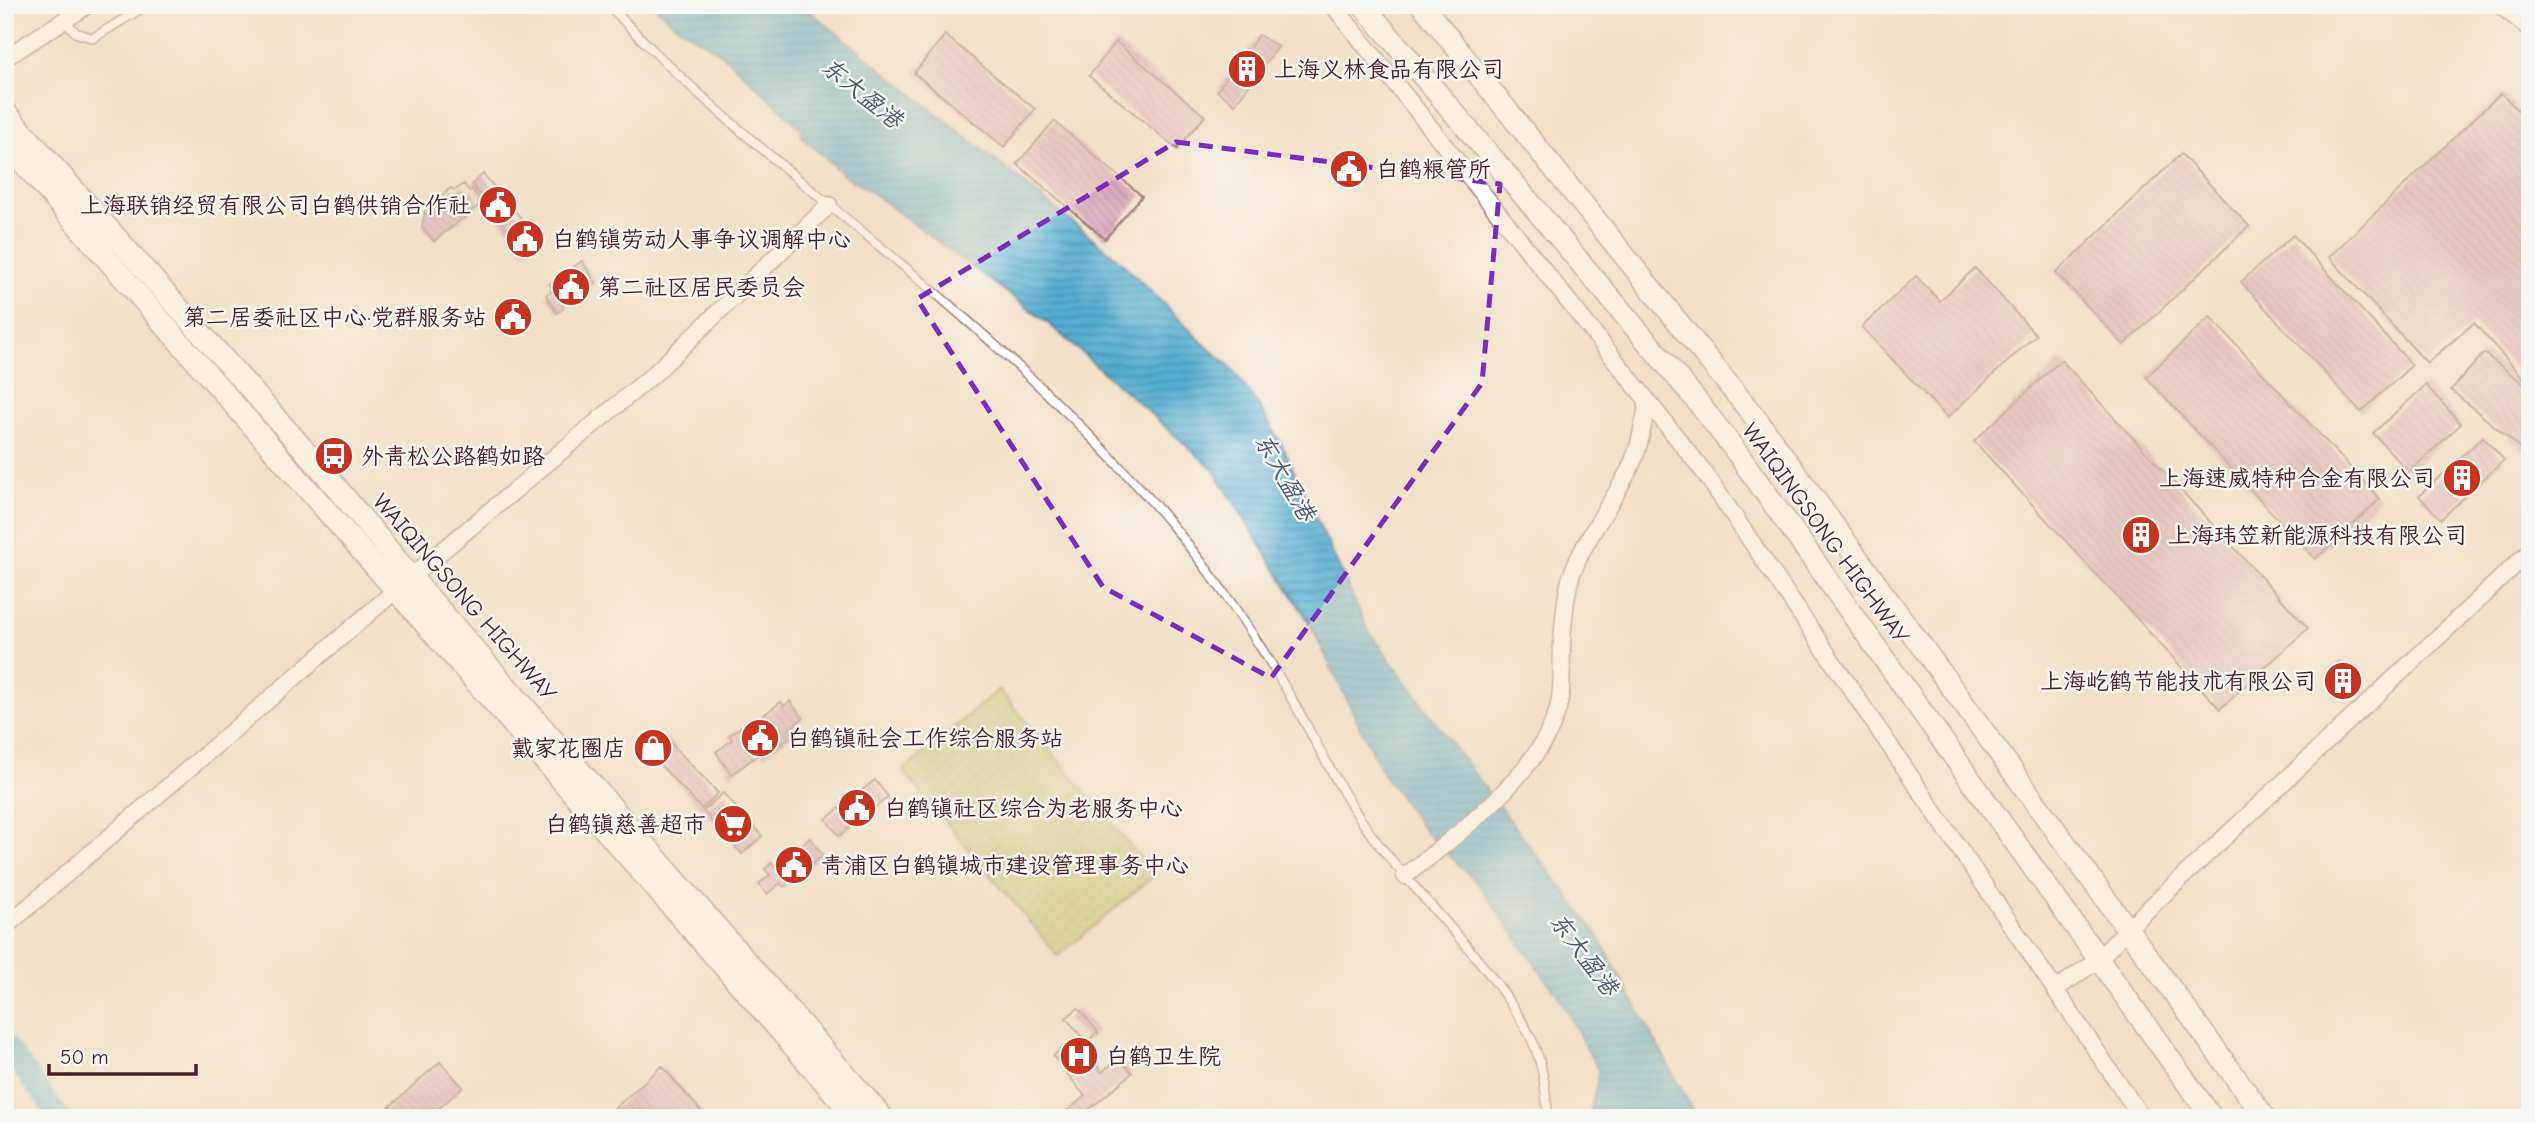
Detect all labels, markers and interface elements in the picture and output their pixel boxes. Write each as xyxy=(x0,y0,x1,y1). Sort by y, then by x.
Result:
building icon: 上海义林食品有限公司 xyxy=(1226,48,1268,90)
water label: 东大盈港 xyxy=(816,52,910,135)
place label: 上海义林食品有限公司 xyxy=(1274,56,1504,83)
public building icon: 白鹤粮管所 xyxy=(1328,148,1370,190)
place label: 白鹤粮管所 xyxy=(1376,156,1491,183)
public building icon: 上海联销经贸有限公司白鹤供销合作社 xyxy=(477,184,519,226)
place label: 上海联销经贸有限公司白鹤供销合作社 xyxy=(80,192,471,219)
public building icon: 白鹤镇劳动人事争议调解中心 xyxy=(504,218,546,260)
place label: 白鹤镇劳动人事争议调解中心 xyxy=(552,226,851,253)
public building icon: 第二社区居民委员会 xyxy=(550,266,592,308)
place label: 第二社区居民委员会 xyxy=(598,274,805,301)
public building icon: 第二居委社区中心·党群服务站 xyxy=(492,296,534,338)
place label: 第二居委社区中心·党群服务站 xyxy=(183,304,486,331)
street label: WAIQINGSONG HIGHWAY xyxy=(1737,418,1915,649)
water label: 东大盈港 xyxy=(1249,428,1322,527)
bus stop icon: 外青松公路鹤如路 xyxy=(313,435,355,477)
place label: 外青松公路鹤如路 xyxy=(361,443,545,470)
building icon: 上海速威特种合金有限公司 xyxy=(2441,457,2483,499)
place label: 上海速威特种合金有限公司 xyxy=(2159,465,2435,492)
street label: WAIQINGSONG HIGHWAY xyxy=(367,488,562,707)
building icon: 上海玮笠新能源科技有限公司 xyxy=(2120,514,2162,556)
place label: 上海玮笠新能源科技有限公司 xyxy=(2168,522,2467,549)
building icon: 上海屹鹤节能技术有限公司 xyxy=(2322,660,2364,702)
place label: 上海屹鹤节能技术有限公司 xyxy=(2040,668,2316,695)
public building icon: 白鹤镇社会工作综合服务站 xyxy=(739,717,781,759)
place label: 白鹤镇社会工作综合服务站 xyxy=(787,725,1063,752)
shop icon: 戴家花圈店 xyxy=(632,727,674,769)
place label: 戴家花圈店 xyxy=(511,735,626,762)
public building icon: 白鹤镇社区综合为老服务中心 xyxy=(836,787,878,829)
place label: 白鹤镇社区综合为老服务中心 xyxy=(884,795,1183,822)
supermarket icon: 白鹤镇慈善超市 xyxy=(712,803,754,845)
place label: 白鹤镇慈善超市 xyxy=(545,811,706,838)
public building icon: 青浦区白鹤镇城市建设管理事务中心 xyxy=(773,844,815,886)
place label: 青浦区白鹤镇城市建设管理事务中心 xyxy=(821,852,1189,879)
water label: 东大盈港 xyxy=(1544,907,1625,1002)
scale bar xyxy=(49,1032,196,1076)
hospital icon: 白鹤卫生院 xyxy=(1058,1035,1100,1077)
place label: 白鹤卫生院 xyxy=(1106,1043,1221,1070)
text: 50 m xyxy=(60,1045,109,1069)

